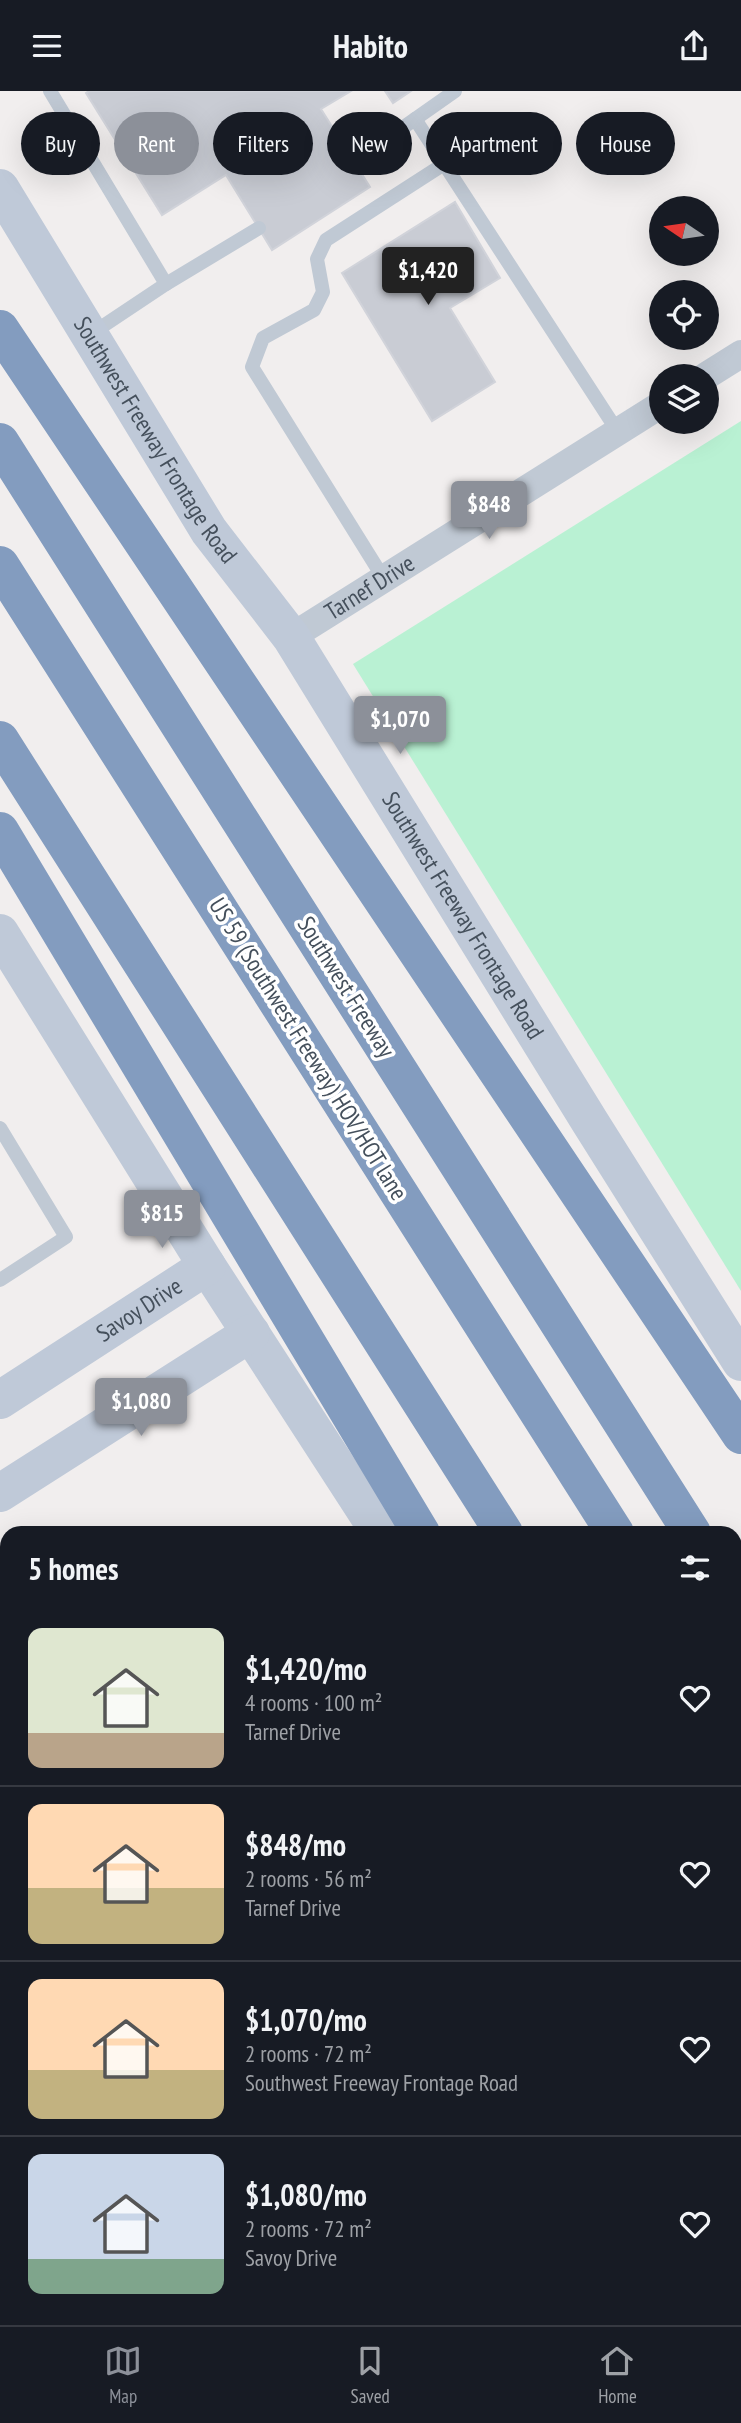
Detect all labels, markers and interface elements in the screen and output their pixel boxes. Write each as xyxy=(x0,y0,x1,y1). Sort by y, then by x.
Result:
text: Habito xyxy=(333,25,408,67)
icon: menu xyxy=(28,27,66,65)
icon: share xyxy=(675,27,713,65)
chip: Buy xyxy=(21,112,100,175)
chip: Rent xyxy=(114,112,199,175)
chip: Filters xyxy=(213,112,313,175)
chip: New xyxy=(327,112,412,175)
chip: Apartment xyxy=(426,112,562,175)
chip: House xyxy=(576,112,675,175)
north arrow xyxy=(649,196,719,266)
map controls xyxy=(649,196,719,434)
pin: $1,420 xyxy=(371,247,485,307)
text: $1,420 xyxy=(398,255,458,284)
button: locate xyxy=(649,280,719,350)
street label: Southwest Freeway Frontage Road xyxy=(67,311,244,569)
button: layers xyxy=(649,364,719,434)
pin: $848 xyxy=(448,482,530,541)
text: $848 xyxy=(467,489,511,518)
street label: Tarnef Drive xyxy=(319,547,420,627)
pin: $1,070 xyxy=(343,697,457,756)
text: $1,070 xyxy=(370,704,430,733)
street label: Southwest Freeway Frontage Road xyxy=(375,786,551,1045)
street label: US 59 (Southwest Freeway) HOV/HOT lane xyxy=(202,892,415,1206)
street label: Southwest Freeway xyxy=(291,910,402,1063)
pin: $815 xyxy=(121,1191,203,1250)
text: $815 xyxy=(140,1198,184,1227)
street label: Savoy Drive xyxy=(90,1270,188,1349)
pin: $1,080 xyxy=(84,1379,198,1438)
text: $1,080 xyxy=(111,1386,171,1415)
text: 5 homes xyxy=(28,1549,119,1588)
icon: filters xyxy=(676,1549,714,1587)
text: $1,420/mo xyxy=(245,1649,367,1688)
icon: home xyxy=(84,1656,168,1740)
icon: heart xyxy=(676,1679,714,1717)
text: 4 rooms · 100 m² xyxy=(245,1688,382,1717)
text: Tarnef Drive xyxy=(245,1717,341,1746)
text: $848/mo xyxy=(245,1825,346,1864)
icon: home xyxy=(84,1832,168,1916)
icon: heart xyxy=(676,1855,714,1893)
text: 2 rooms · 56 m² xyxy=(245,1864,372,1893)
text: Tarnef Drive xyxy=(245,1893,341,1922)
text: $1,070/mo xyxy=(245,2000,367,2039)
icon: home xyxy=(84,2007,168,2091)
icon: heart xyxy=(676,2030,714,2068)
text: 2 rooms · 72 m² xyxy=(245,2039,372,2068)
text: Southwest Freeway Frontage Road xyxy=(245,2068,518,2097)
text: $1,080/mo xyxy=(245,2175,367,2214)
icon: home xyxy=(84,2182,168,2266)
icon: heart xyxy=(676,2205,714,2243)
text: 2 rooms · 72 m² xyxy=(245,2214,372,2243)
text: Savoy Drive xyxy=(245,2243,337,2272)
tab: Map xyxy=(104,2342,142,2408)
tab: Saved xyxy=(351,2342,390,2408)
tab: Home xyxy=(598,2342,637,2408)

